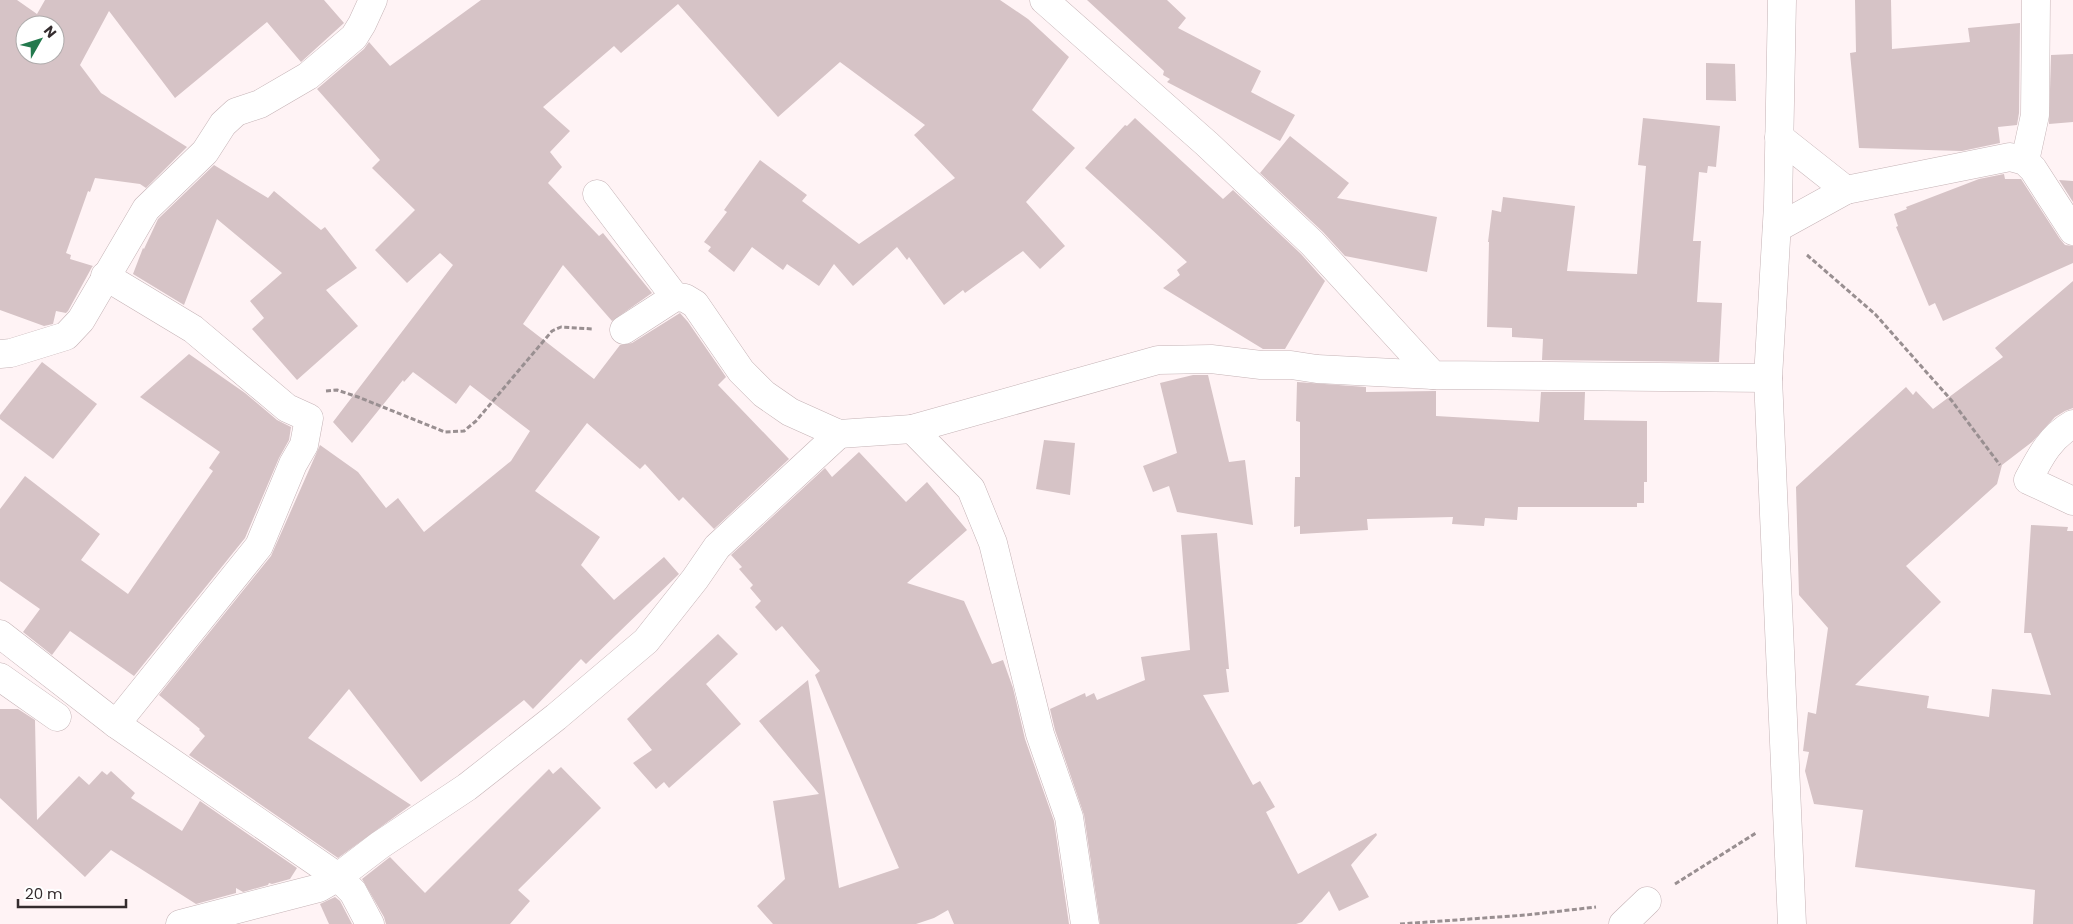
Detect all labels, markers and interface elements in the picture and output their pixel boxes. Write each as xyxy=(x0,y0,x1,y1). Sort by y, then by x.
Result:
north arrow xyxy=(15,15,65,65)
text: N xyxy=(39,21,61,42)
scale bar xyxy=(18,876,125,908)
text: 20 m xyxy=(25,883,63,904)

